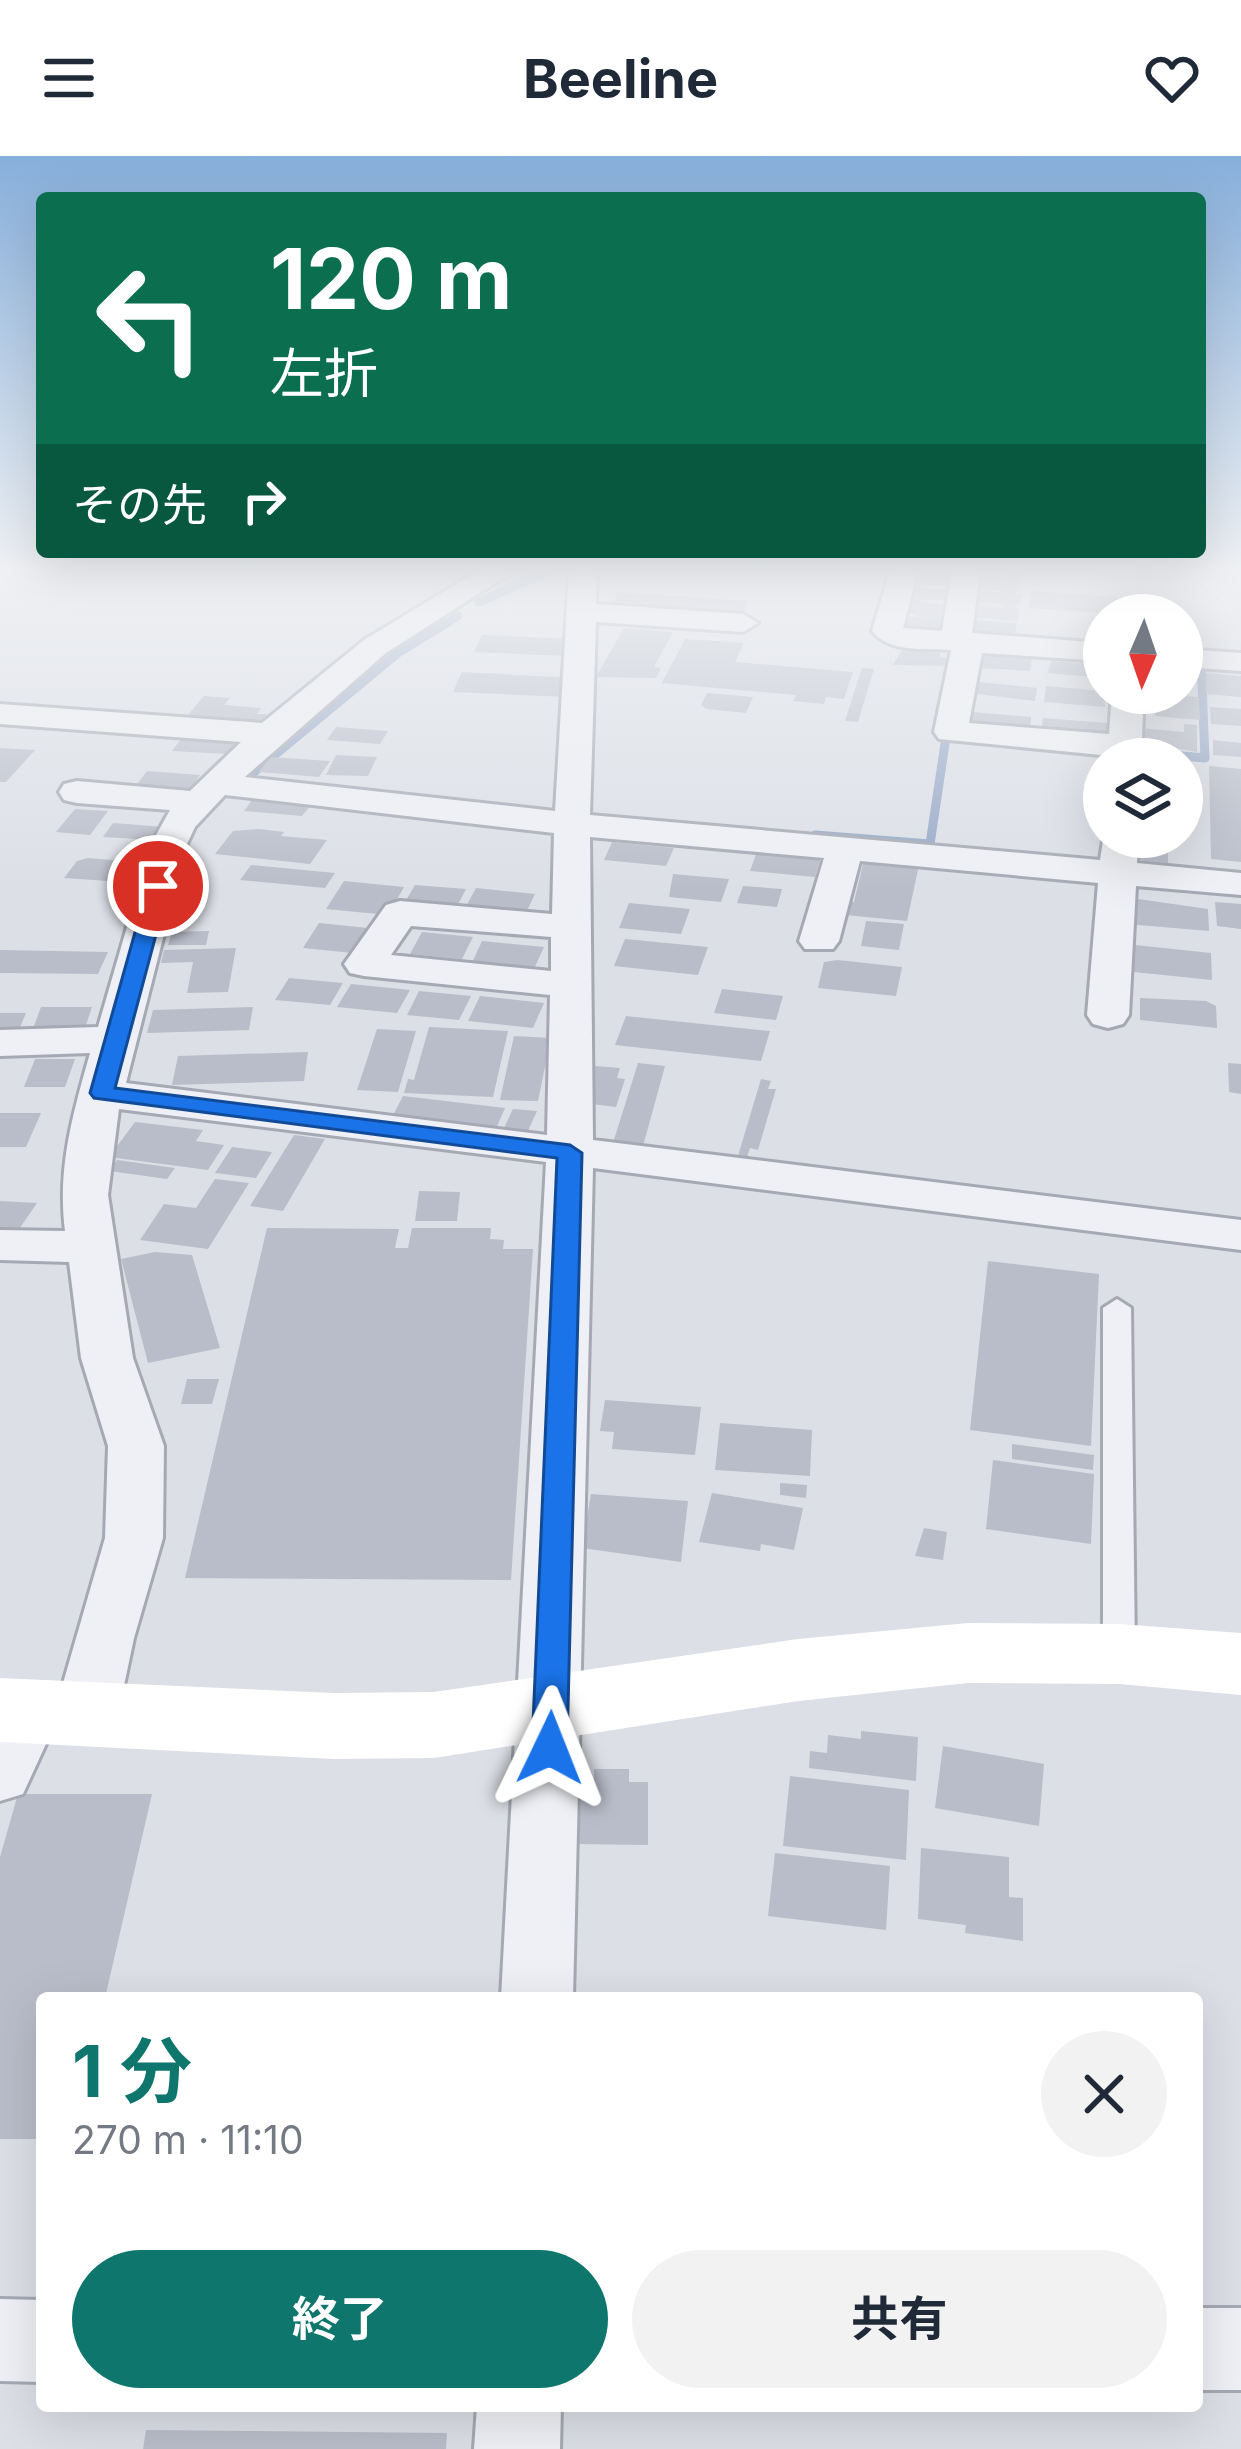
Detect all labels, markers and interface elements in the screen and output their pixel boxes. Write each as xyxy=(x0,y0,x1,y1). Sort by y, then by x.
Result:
icon: menu xyxy=(36,45,102,111)
icon: heart xyxy=(1139,45,1205,111)
text: Beeline xyxy=(523,46,718,111)
text: 120 m xyxy=(270,228,512,329)
icon: left xyxy=(72,240,228,396)
text: 左折 xyxy=(270,341,378,406)
icon: right xyxy=(231,468,297,534)
text: その先 xyxy=(72,477,207,532)
north arrow xyxy=(1083,594,1203,714)
map controls xyxy=(1083,594,1203,858)
button: layers xyxy=(1083,738,1203,858)
pin xyxy=(107,835,209,937)
icon: arrive xyxy=(125,853,191,919)
position arrow xyxy=(487,1685,613,1811)
text: 1 分 xyxy=(72,2027,192,2114)
button: close xyxy=(1041,2031,1167,2157)
text: 270 m · 11:10 xyxy=(72,2116,304,2163)
button: 終了 xyxy=(72,2250,608,2388)
button: 共有 xyxy=(632,2250,1167,2388)

